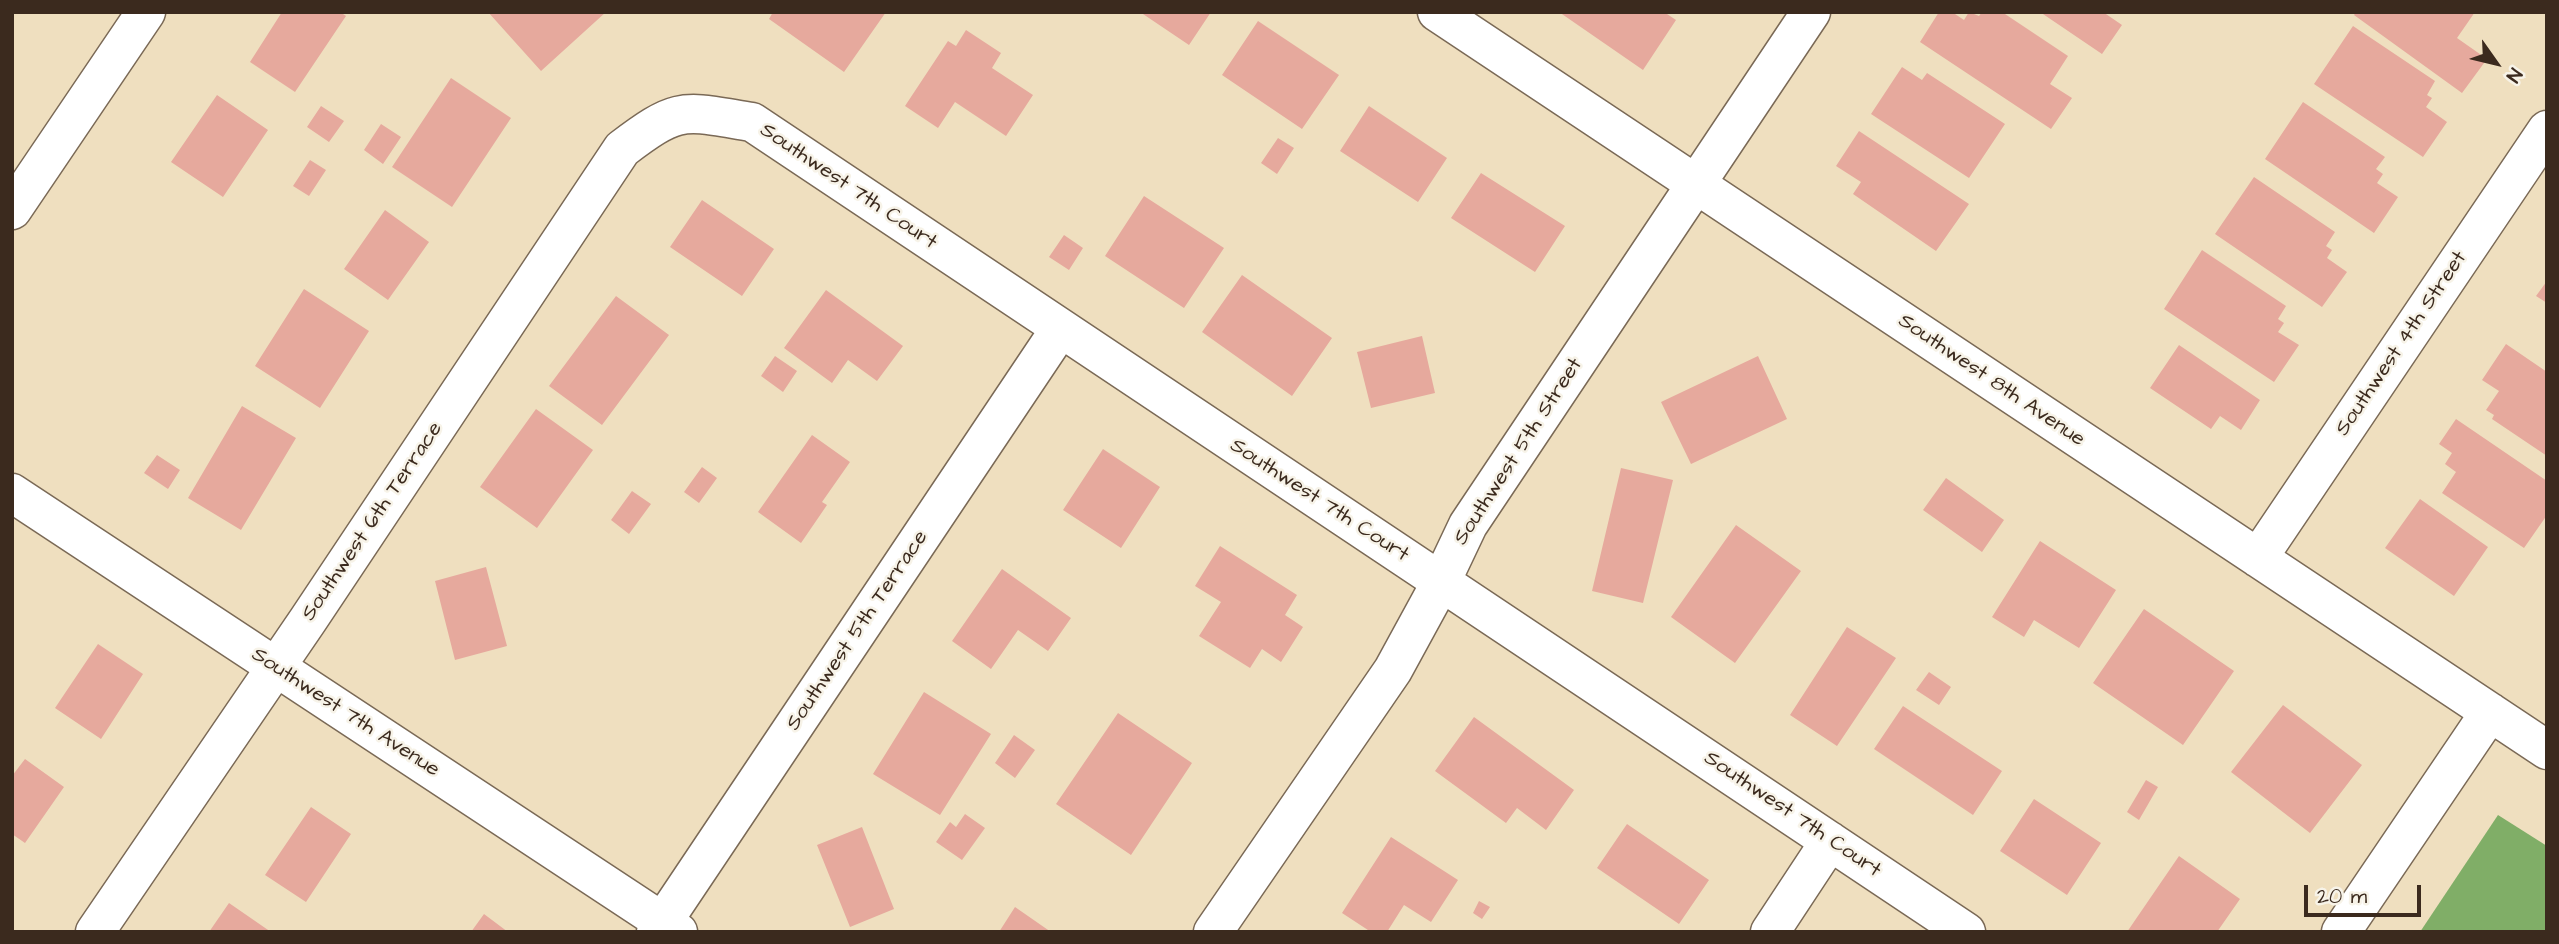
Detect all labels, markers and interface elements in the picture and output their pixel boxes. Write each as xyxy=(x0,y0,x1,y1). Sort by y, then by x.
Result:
north arrow xyxy=(2461,28,2531,98)
text: N xyxy=(2499,63,2528,88)
street label: Southwest 7th Court xyxy=(755,118,941,256)
street label: Southwest 4th Street xyxy=(2331,247,2473,441)
street label: Southwest 8th Avenue xyxy=(1893,309,2089,453)
street label: Southwest 5th Street xyxy=(1449,354,1589,550)
street label: Southwest 6th Terrace xyxy=(297,418,449,626)
street label: Southwest 7th Court xyxy=(1225,434,1413,568)
street label: Southwest 5th Terrace xyxy=(782,526,934,736)
street label: Southwest 7th Avenue xyxy=(246,643,444,783)
street label: Southwest 7th Court xyxy=(1699,746,1885,884)
scale bar xyxy=(2307,870,2424,914)
text: 20 m xyxy=(2317,882,2367,911)

